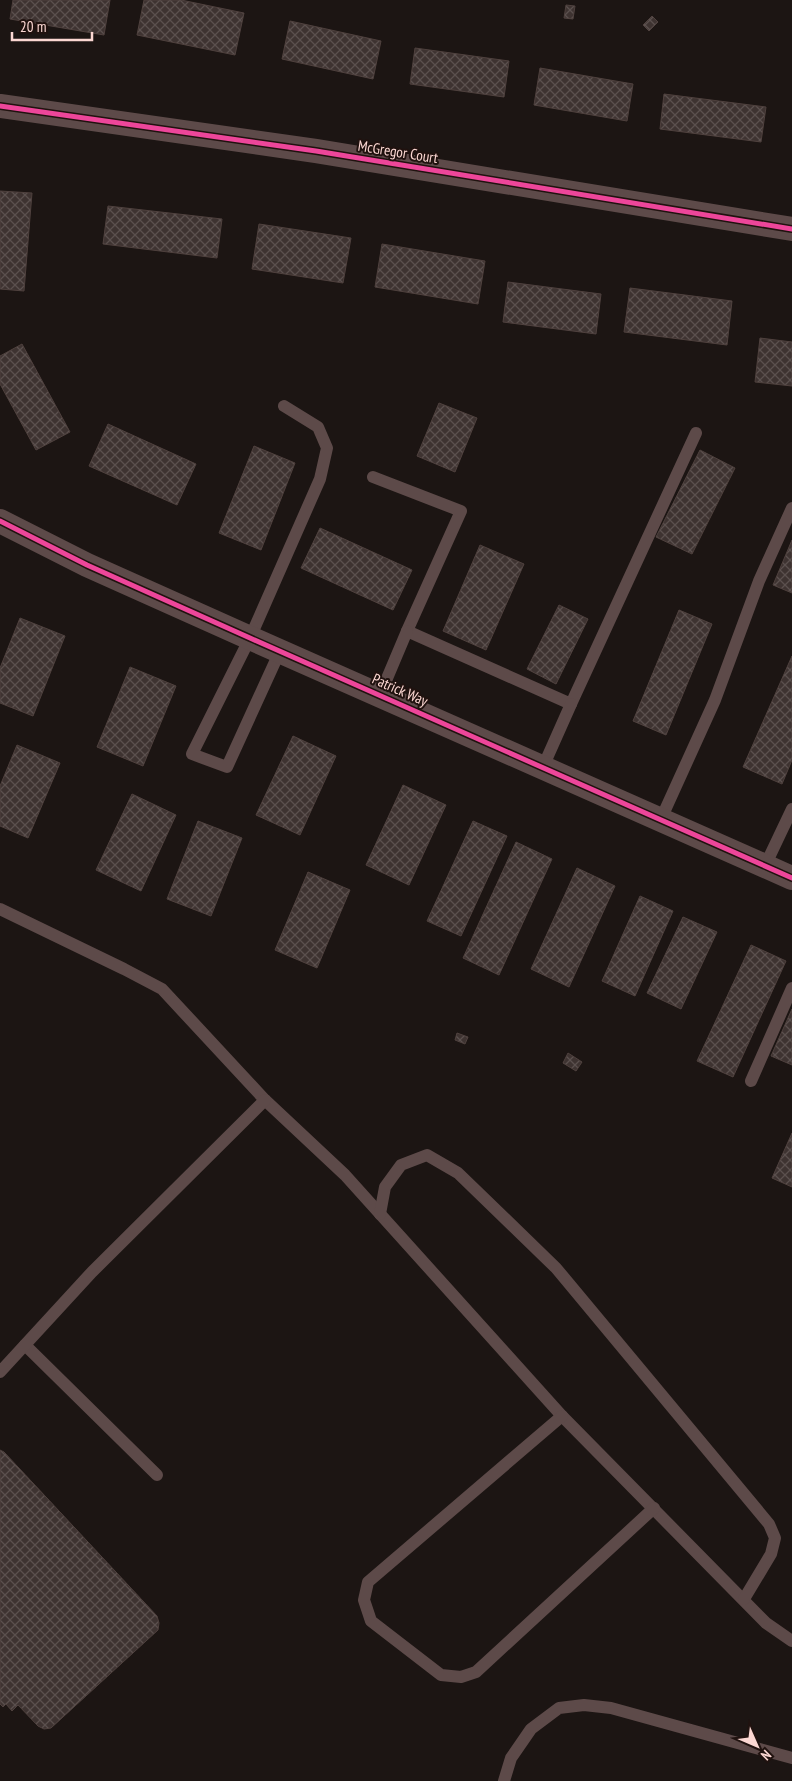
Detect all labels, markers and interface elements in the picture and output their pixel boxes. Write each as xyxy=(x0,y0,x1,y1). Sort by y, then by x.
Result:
scale bar xyxy=(12,10,92,42)
text: 20 m xyxy=(20,17,46,36)
street label: McGregor Court xyxy=(357,136,439,167)
street label: Patrick Way xyxy=(369,669,431,710)
north arrow xyxy=(732,1721,782,1771)
text: N xyxy=(757,1746,775,1764)

